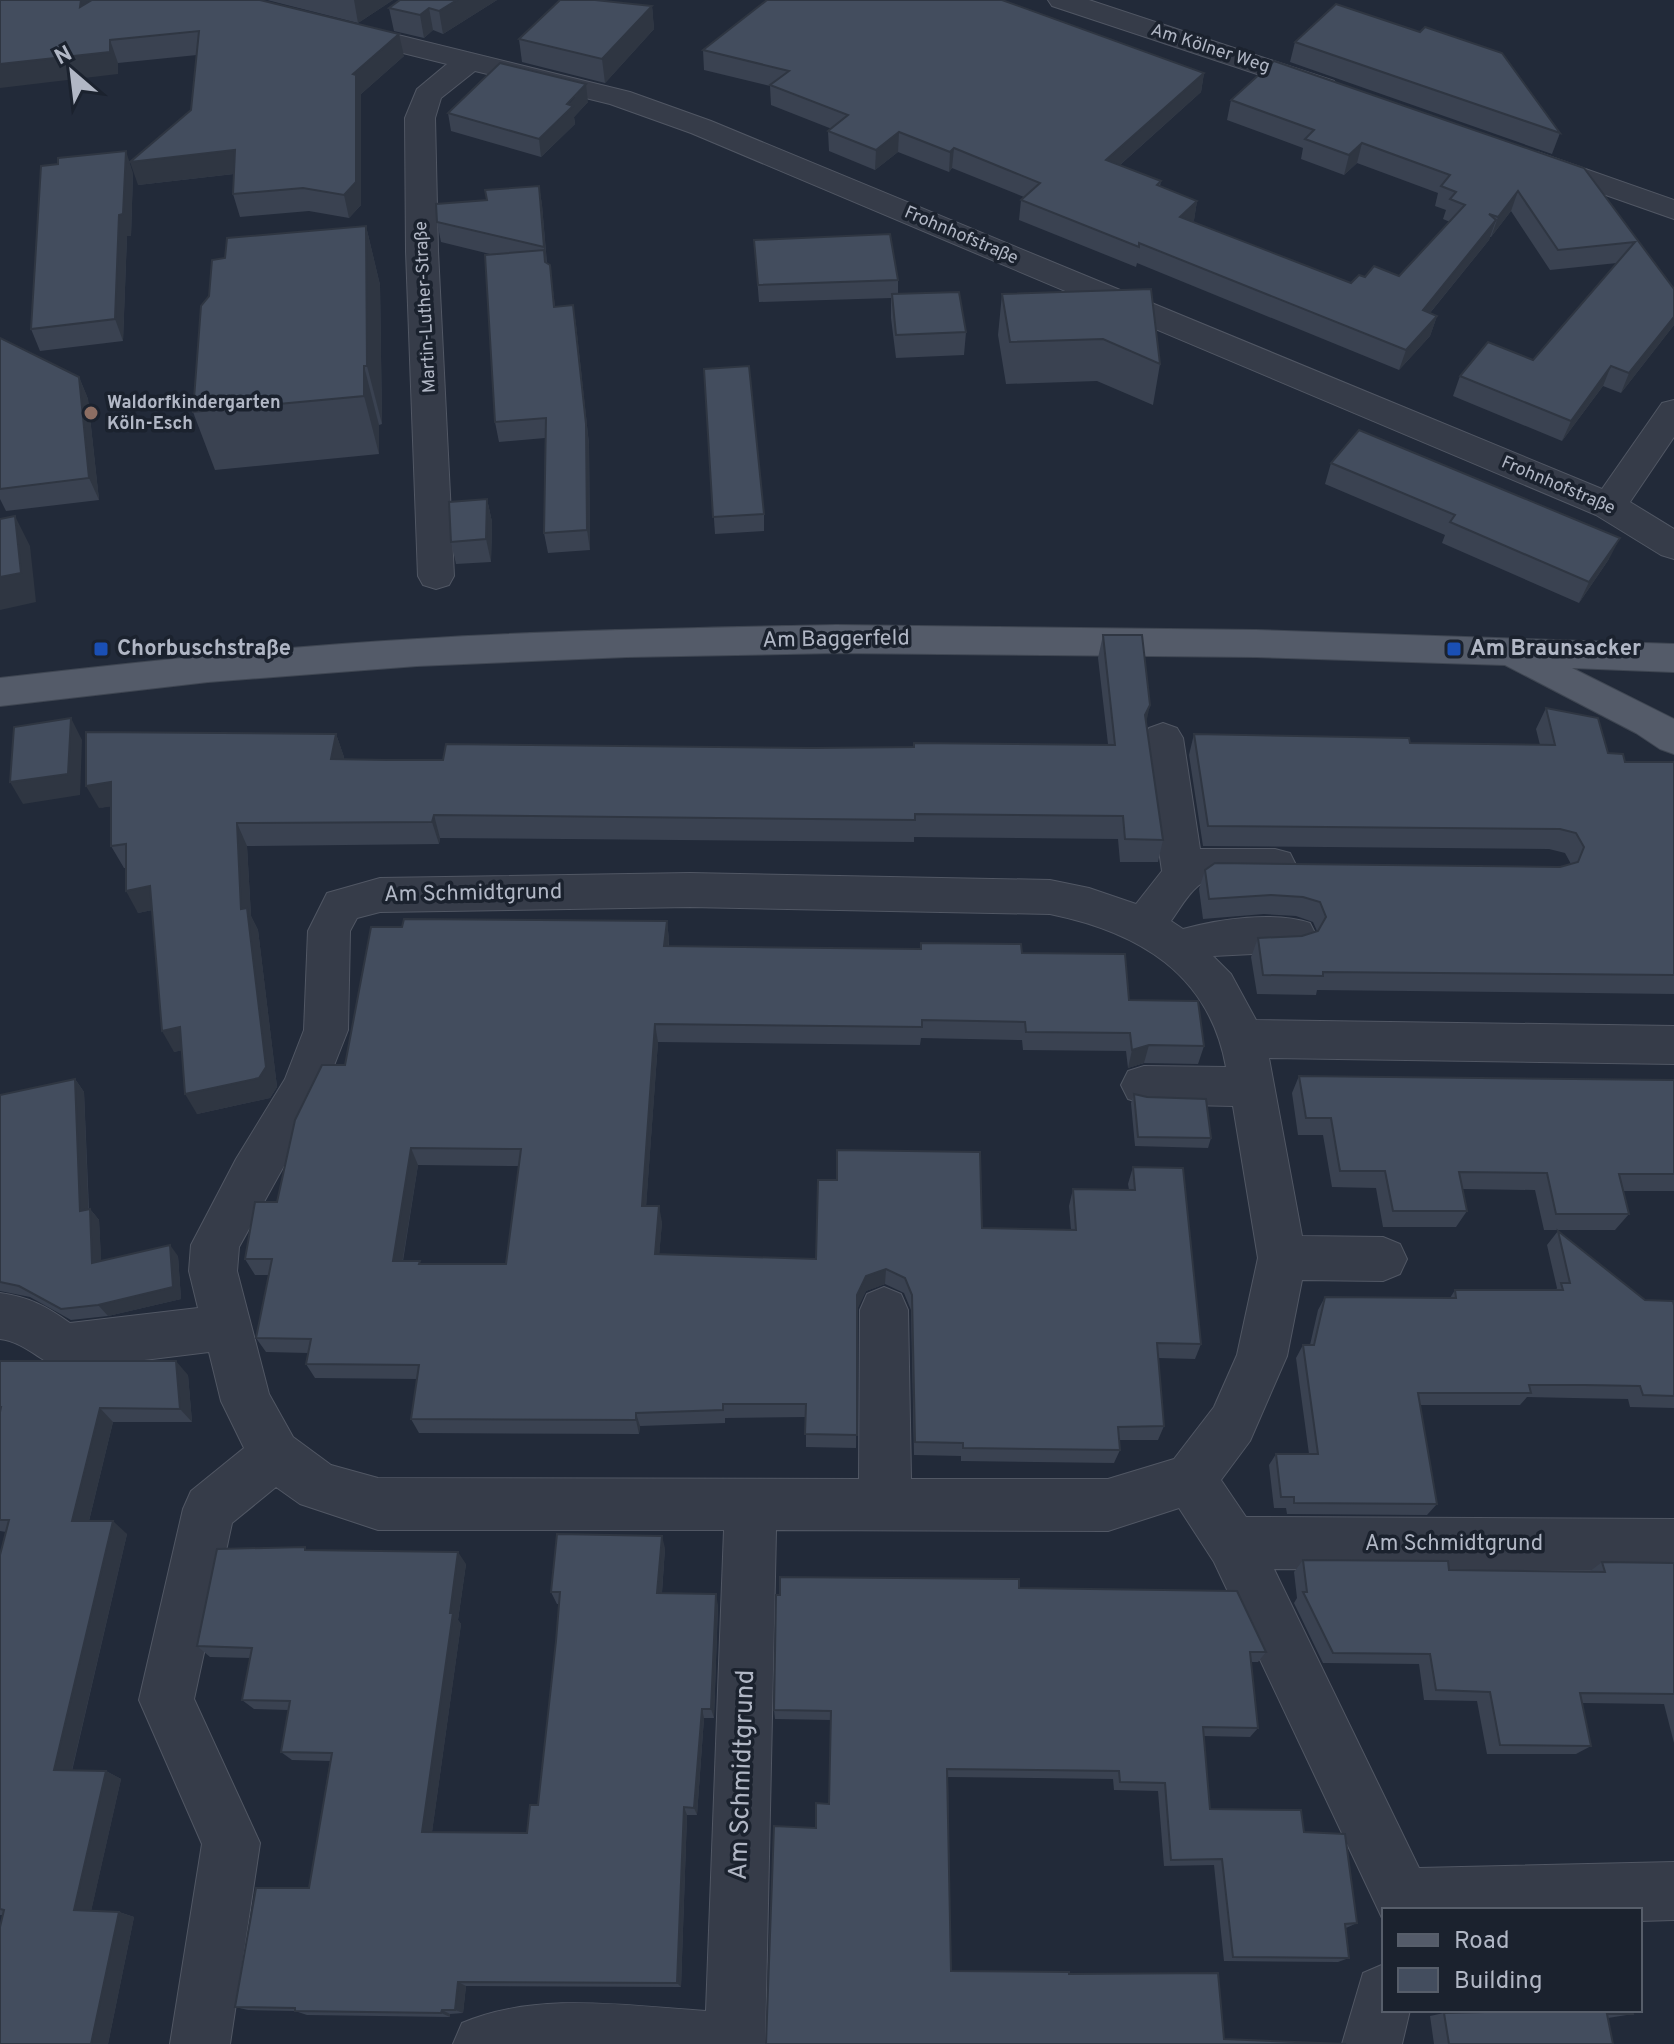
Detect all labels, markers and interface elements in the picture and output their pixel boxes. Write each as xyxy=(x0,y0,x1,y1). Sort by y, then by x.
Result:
street label: Am Kölner Weg xyxy=(1148,19,1272,79)
north arrow xyxy=(32,32,112,112)
text: N xyxy=(50,41,77,72)
street label: Frohnhofstraße xyxy=(900,202,1022,270)
street label: Martin-Luther-Straße xyxy=(410,221,442,393)
place label: Waldorfkindergarten Köln-Esch xyxy=(107,392,281,436)
marker: Waldorfkindergarten Köln-Esch xyxy=(82,404,100,422)
street label: Frohnhofstraße xyxy=(1497,452,1619,520)
street label: Am Baggerfeld xyxy=(762,625,910,655)
place label: Chorbuschstraße xyxy=(117,636,291,663)
place label: Am Braunsacker xyxy=(1470,636,1641,663)
marker: Chorbuschstraße xyxy=(92,640,110,658)
marker: Am Braunsacker xyxy=(1445,640,1463,658)
street label: Am Schmidtgrund xyxy=(384,879,562,909)
street label: Am Schmidtgrund xyxy=(1365,1531,1543,1558)
street label: Am Schmidtgrund xyxy=(723,1669,763,1881)
legend xyxy=(1382,1908,1642,2012)
text: Road xyxy=(1454,1927,1510,1957)
text: Building xyxy=(1454,1967,1543,1997)

